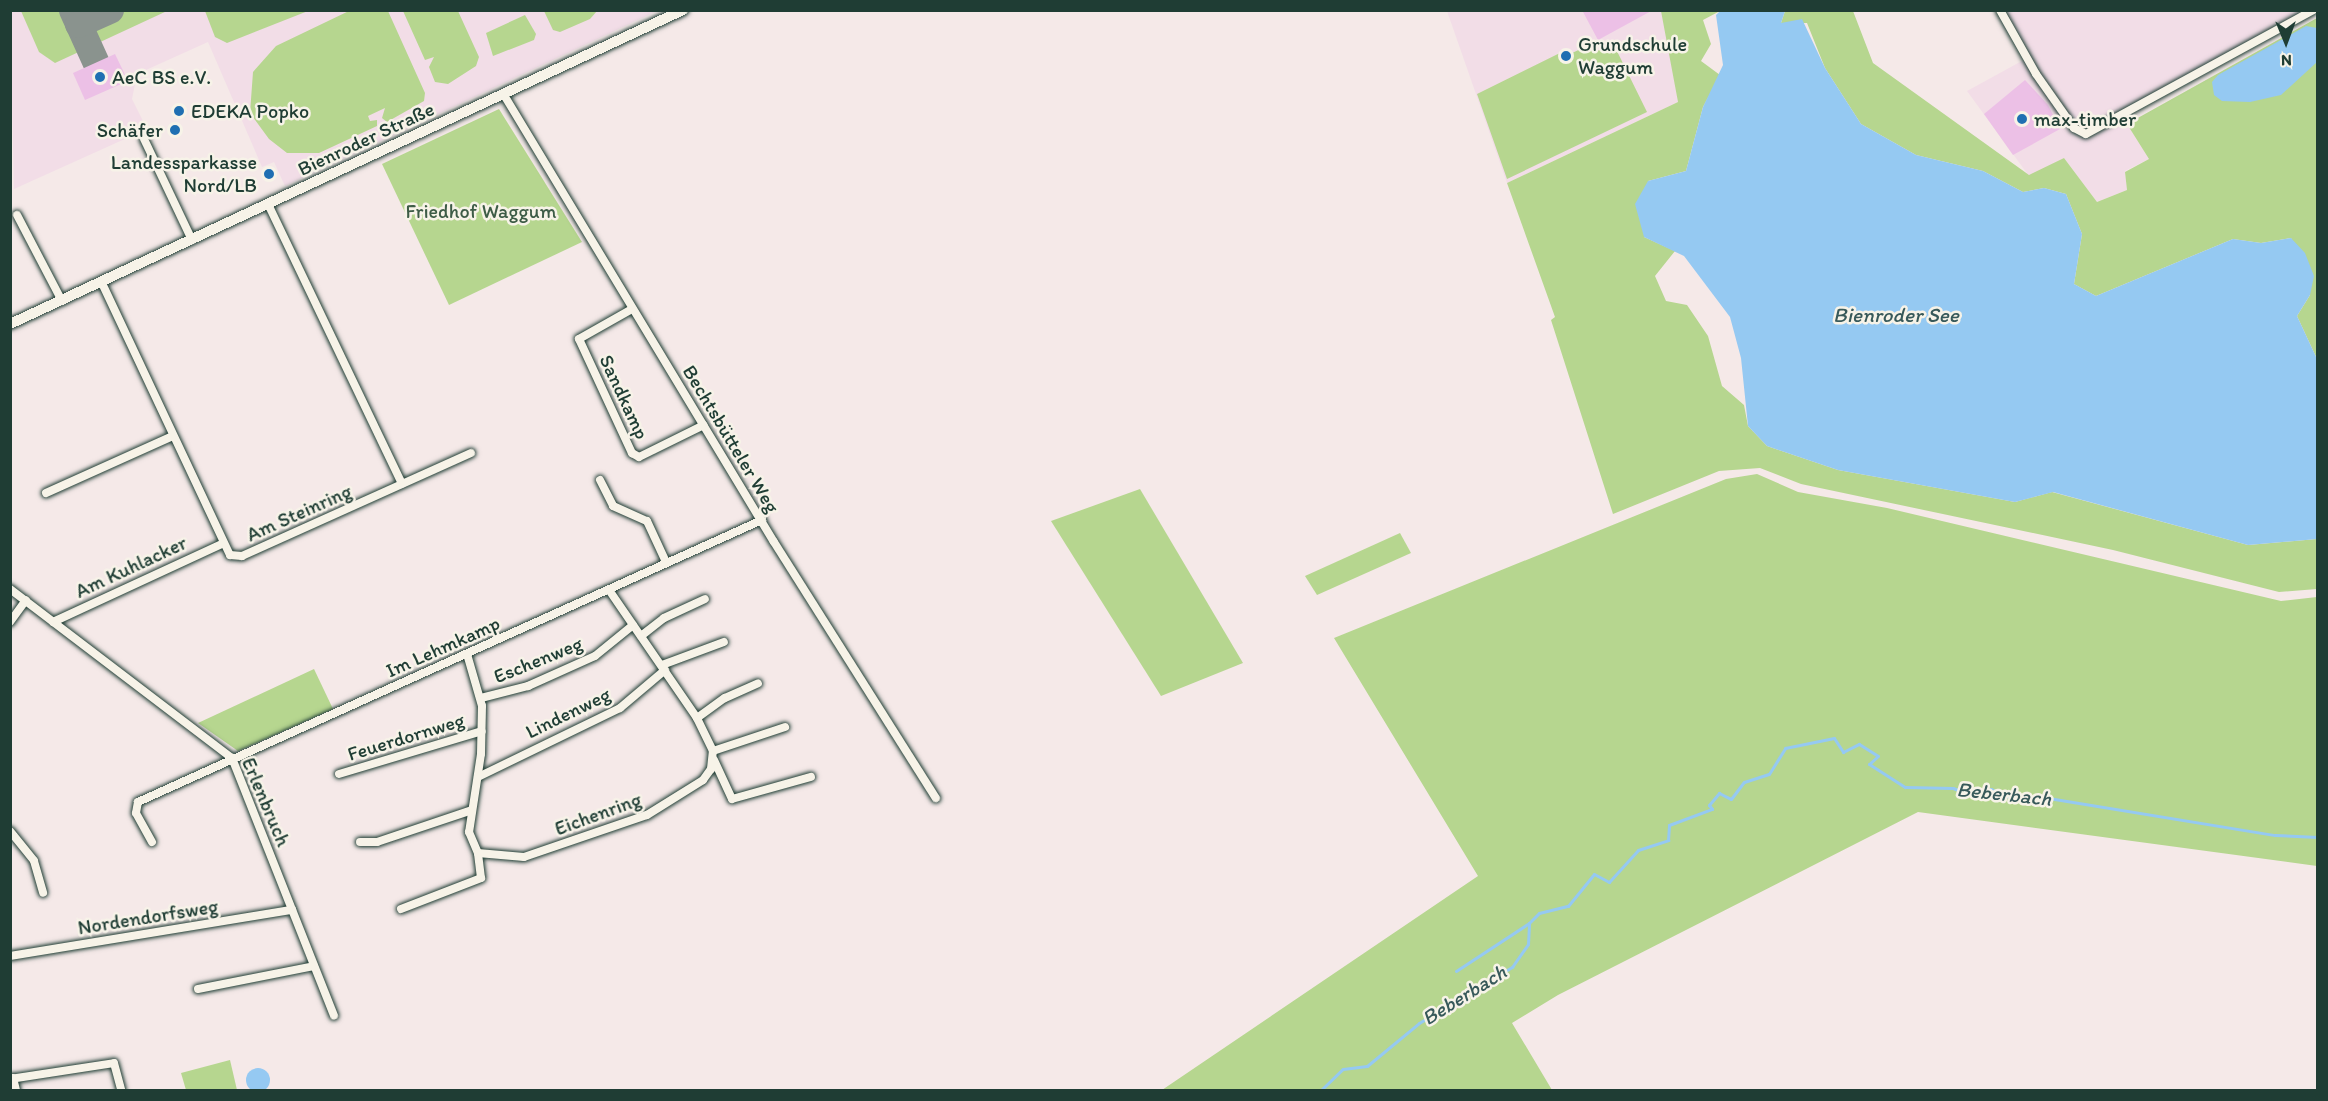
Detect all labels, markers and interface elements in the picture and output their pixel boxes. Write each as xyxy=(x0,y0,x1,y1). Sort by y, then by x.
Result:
north arrow xyxy=(2256,12,2316,72)
place label: Grundschule Waggum xyxy=(1578,33,1687,80)
marker: Grundschule Waggum xyxy=(1559,49,1573,63)
text: N xyxy=(2281,51,2292,70)
place label: AeC BS e.V. xyxy=(112,65,212,89)
marker: AeC BS e.V. xyxy=(93,70,107,84)
street label: Bienroder Straße xyxy=(294,97,438,181)
place label: EDEKA Popko xyxy=(191,99,308,123)
marker: EDEKA Popko xyxy=(172,104,186,118)
place label: max-timber xyxy=(2034,107,2136,131)
marker: max-timber xyxy=(2015,112,2029,126)
place label: Schäfer xyxy=(97,118,163,142)
marker: Schäfer xyxy=(168,123,182,137)
place label: Landessparkasse Nord/LB xyxy=(111,150,257,197)
marker: Landessparkasse Nord/LB xyxy=(262,167,276,181)
park label: Friedhof Waggum xyxy=(405,199,557,223)
water label: Bienroder See xyxy=(1833,302,1959,328)
street label: Sandkamp xyxy=(594,351,654,443)
street label: Bechtsbütteler Weg xyxy=(678,361,784,517)
street label: Am Steinring xyxy=(243,479,355,547)
street label: Am Kuhlacker xyxy=(71,531,191,603)
street label: Im Lehmkamp xyxy=(382,611,504,683)
street label: Eschenweg xyxy=(490,631,586,689)
street label: Lindenweg xyxy=(522,682,614,744)
street label: Feuerdornweg xyxy=(345,708,467,766)
street label: Erlenbruch xyxy=(237,754,295,850)
water label: Beberbach xyxy=(1956,777,2052,811)
street label: Eichenring xyxy=(551,787,645,841)
street label: Nordendorfsweg xyxy=(76,894,220,940)
water label: Beberbach xyxy=(1417,959,1511,1031)

